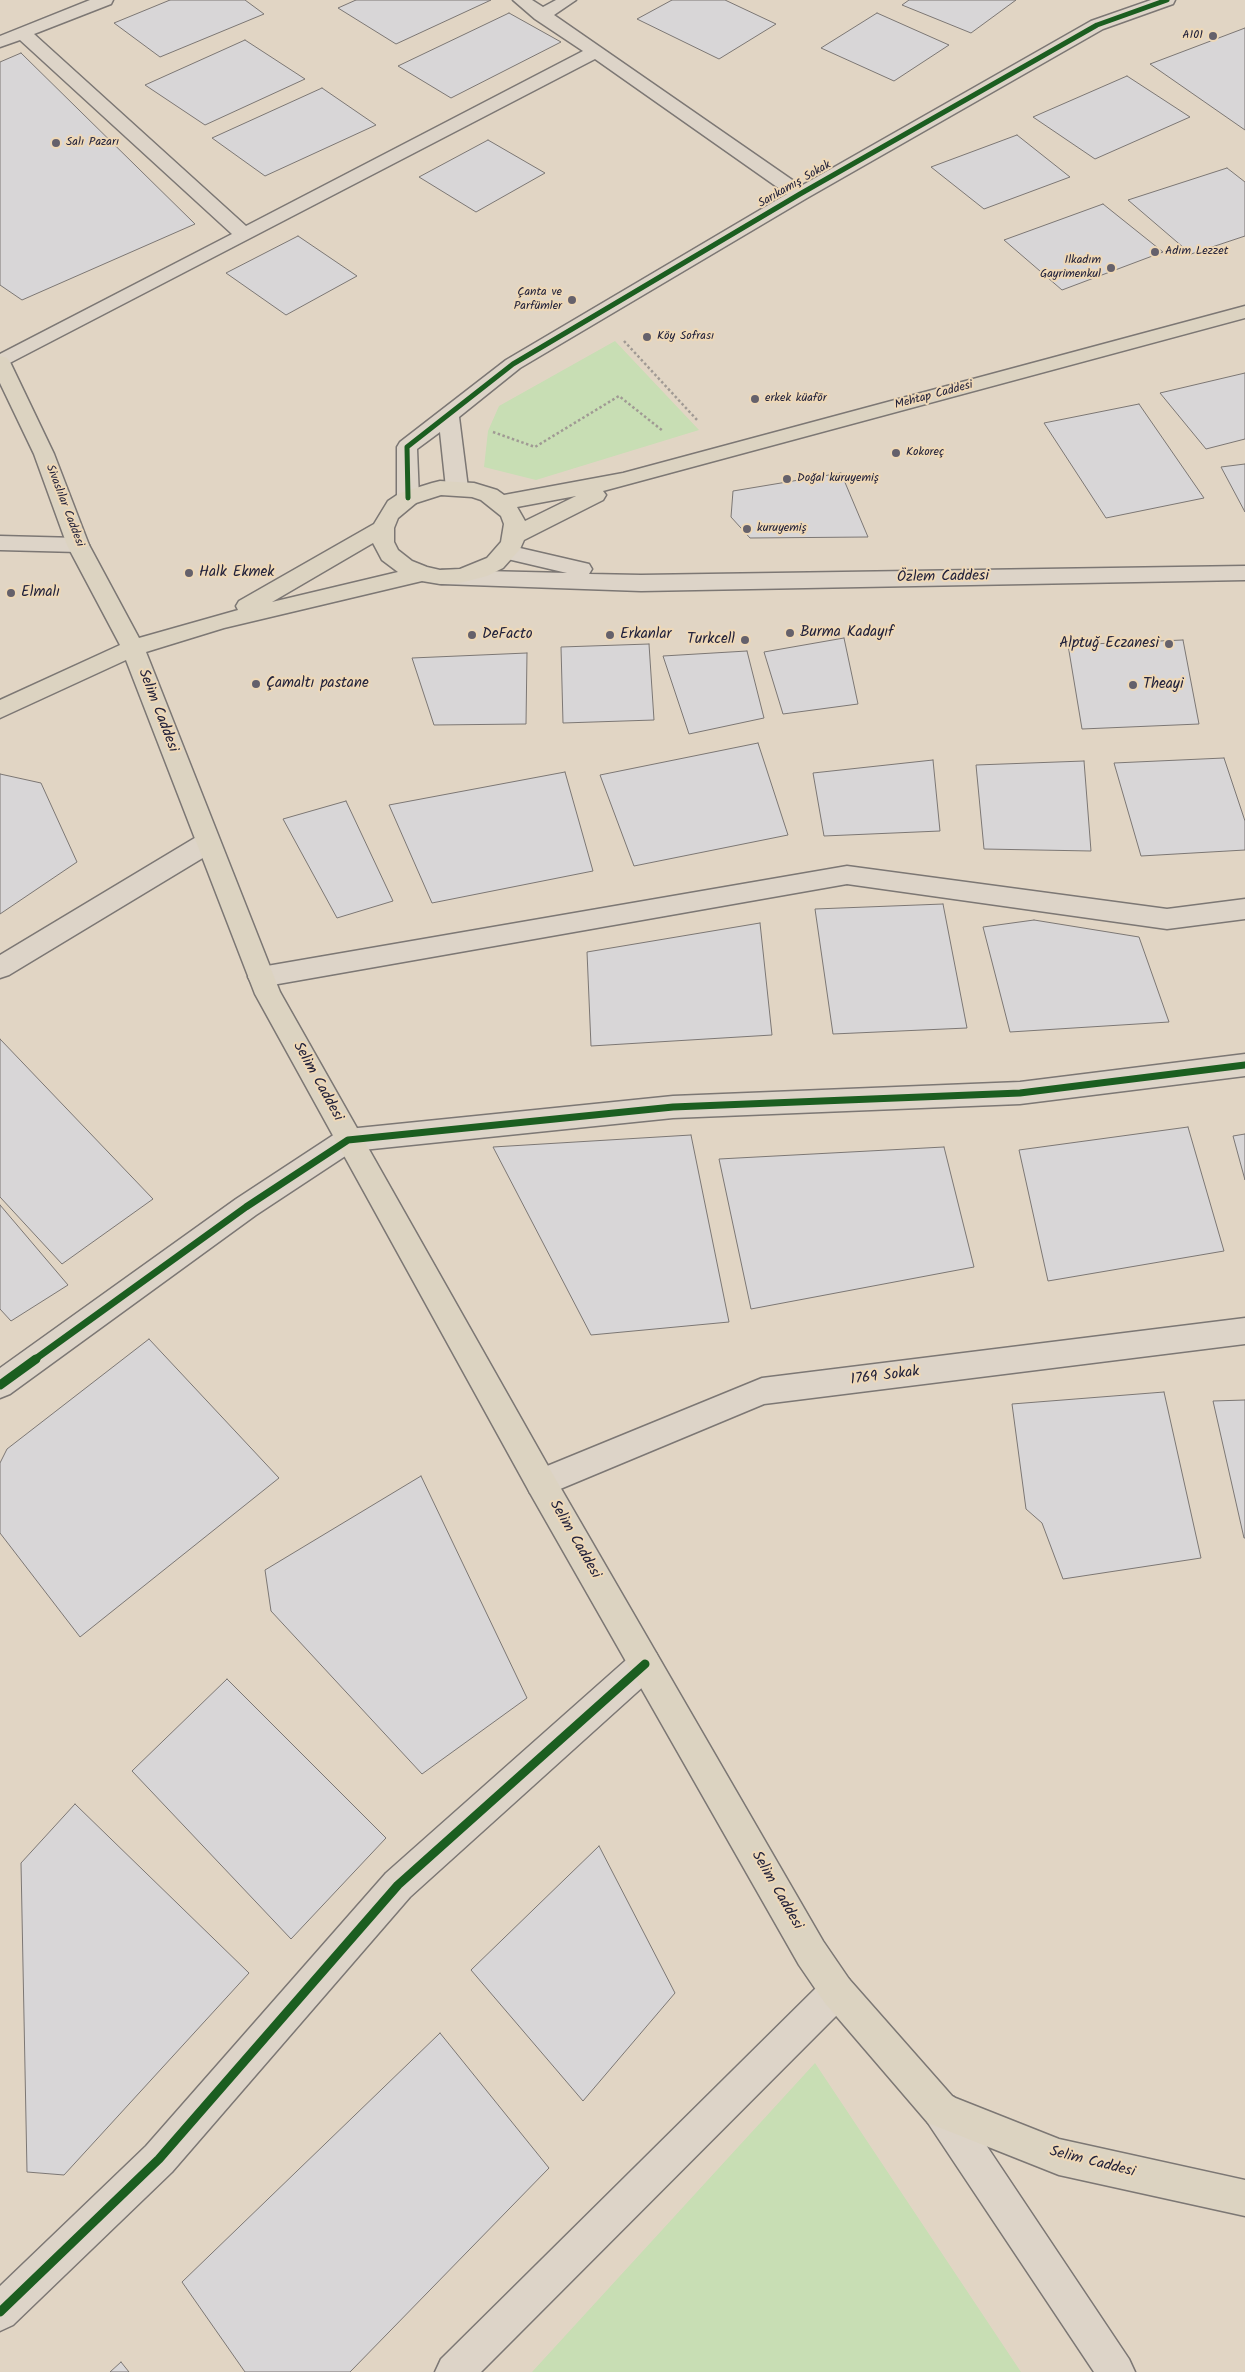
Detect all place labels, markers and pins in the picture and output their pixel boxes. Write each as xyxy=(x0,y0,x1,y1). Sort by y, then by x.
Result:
place label: A101 xyxy=(1182,29,1203,43)
marker: A101 xyxy=(1207,30,1219,42)
place label: Salı Pazarı xyxy=(66,136,119,150)
marker: Salı Pazarı xyxy=(50,137,62,149)
place label: Adım Lezzet xyxy=(1165,245,1228,259)
marker: Adım Lezzet xyxy=(1149,246,1161,258)
place label: Ilkadım Gayrimenkul xyxy=(1040,254,1101,282)
marker: Ilkadım Gayrimenkul xyxy=(1105,262,1117,274)
place label: Çanta ve Parfümler xyxy=(514,286,562,314)
marker: Çanta ve Parfümler xyxy=(566,294,578,306)
place label: Köy Sofrası xyxy=(657,330,714,344)
marker: Köy Sofrası xyxy=(641,331,653,343)
place label: erkek küaför xyxy=(765,392,827,406)
marker: erkek küaför xyxy=(749,393,761,405)
place label: Kokoreç xyxy=(906,446,944,460)
marker: Kokoreç xyxy=(890,447,902,459)
place label: Doğal kuruyemiş xyxy=(797,472,879,486)
marker: Doğal kuruyemiş xyxy=(781,473,793,485)
place label: kuruyemiş xyxy=(757,522,807,536)
marker: kuruyemiş xyxy=(741,523,753,535)
place label: Halk Ekmek xyxy=(199,564,274,582)
marker: Halk Ekmek xyxy=(183,567,195,579)
place label: Elmalı xyxy=(21,584,60,602)
marker: Elmalı xyxy=(5,587,17,599)
place label: Burma Kadayıf xyxy=(800,624,894,642)
place label: DeFacto xyxy=(482,626,533,644)
place label: Erkanlar xyxy=(620,626,671,644)
marker: Burma Kadayıf xyxy=(784,627,796,639)
marker: DeFacto xyxy=(466,629,478,641)
marker: Erkanlar xyxy=(604,629,616,641)
place label: Turkcell xyxy=(687,631,735,649)
marker: Turkcell xyxy=(739,634,751,646)
place label: Alptuğ Eczanesi xyxy=(1059,635,1159,653)
marker: Alptuğ Eczanesi xyxy=(1163,638,1175,650)
place label: Çamaltı pastane xyxy=(266,675,369,693)
place label: Theayi xyxy=(1143,676,1183,694)
marker: Çamaltı pastane xyxy=(250,678,262,690)
marker: Theayi xyxy=(1127,679,1139,691)

